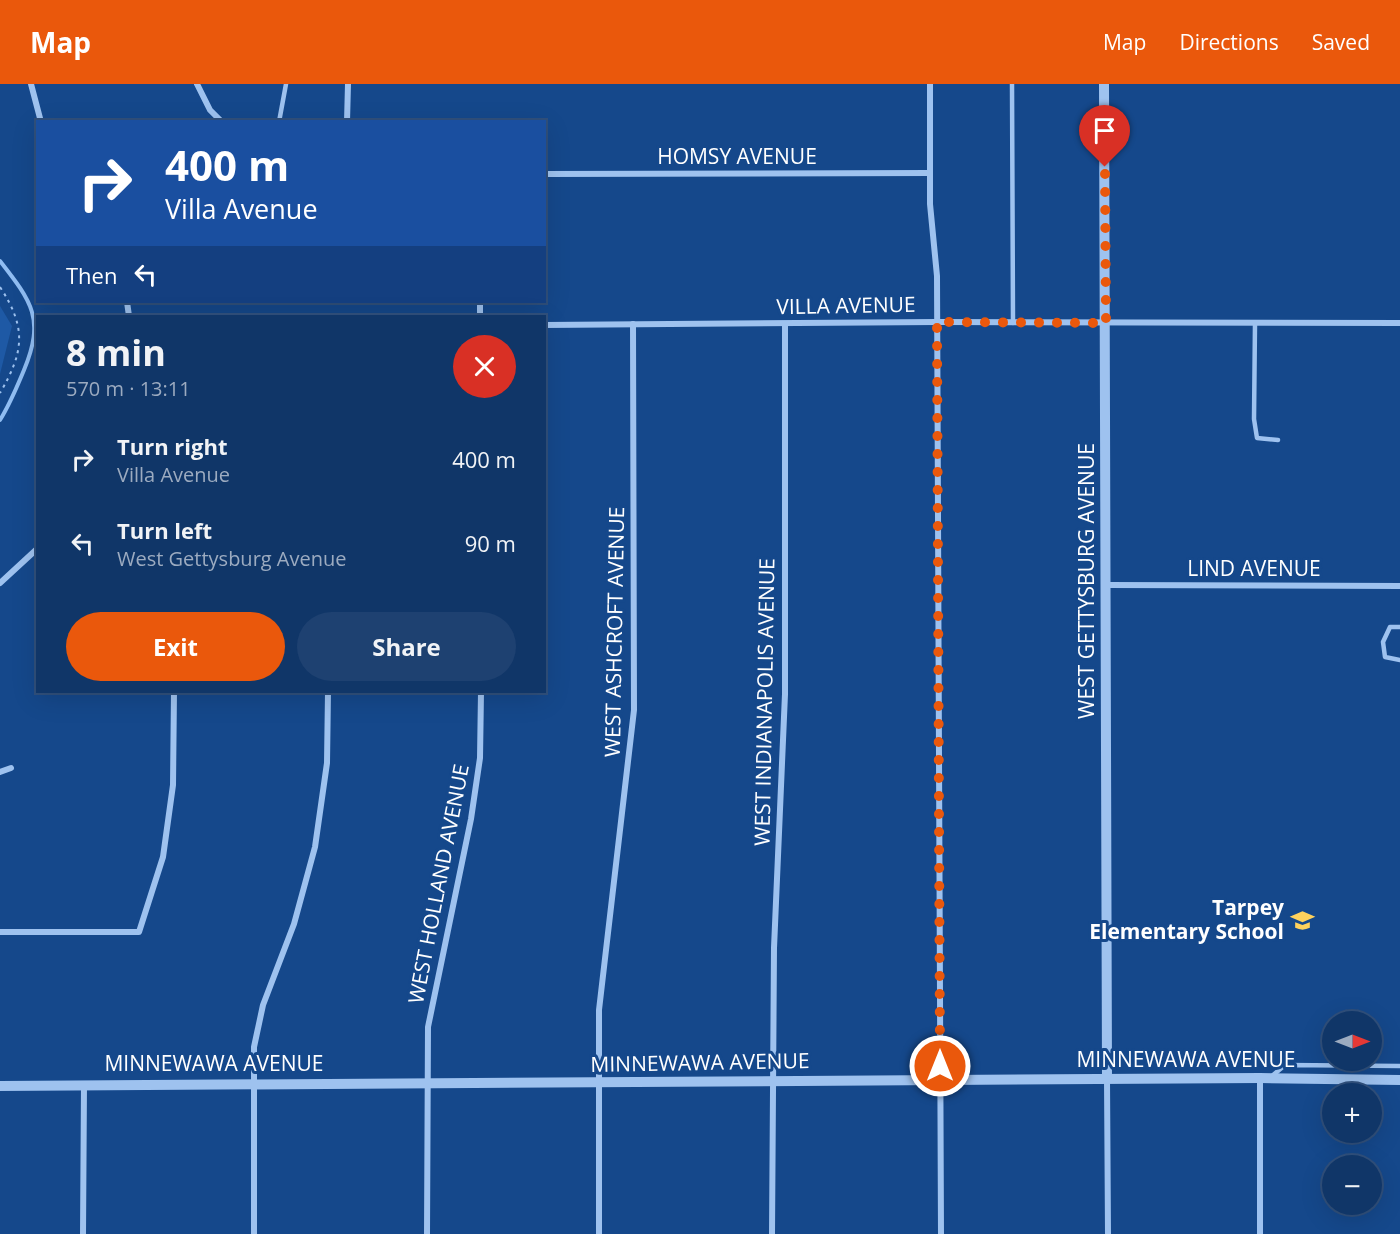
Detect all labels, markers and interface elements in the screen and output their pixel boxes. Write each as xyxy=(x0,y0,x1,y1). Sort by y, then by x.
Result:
text: Map xyxy=(30,23,91,61)
text: Map xyxy=(1103,28,1146,56)
text: Directions xyxy=(1179,28,1279,56)
text: Saved xyxy=(1312,28,1370,56)
pin xyxy=(1079,105,1130,167)
icon: arrive xyxy=(1088,114,1121,147)
text: 400 m xyxy=(165,136,289,193)
street label: HOMSY AVENUE xyxy=(657,142,817,170)
icon: right xyxy=(66,144,144,222)
text: Villa Avenue xyxy=(165,190,318,227)
icon: left xyxy=(129,258,162,291)
text: Then xyxy=(66,260,117,290)
street label: VILLA AVENUE xyxy=(776,290,916,320)
text: 8 min xyxy=(66,328,166,377)
button: close xyxy=(453,335,516,398)
text: 570 m · 13:11 xyxy=(66,375,191,402)
text: Turn right xyxy=(117,431,228,461)
icon: right xyxy=(66,443,99,476)
street label: WEST GETTYSBURG AVENUE xyxy=(1072,443,1100,719)
text: 400 m xyxy=(452,444,516,474)
text: Villa Avenue xyxy=(117,461,230,488)
street label: WEST ASHCROFT AVENUE xyxy=(598,506,630,757)
text: Turn left xyxy=(117,515,212,545)
icon: left xyxy=(66,527,99,560)
text: 90 m xyxy=(465,528,516,558)
text: West Gettysburg Avenue xyxy=(117,545,347,572)
street label: LIND AVENUE xyxy=(1187,554,1321,582)
street label: WEST INDIANAPOLIS AVENUE xyxy=(747,558,781,846)
button: Exit xyxy=(66,612,285,681)
button: Share xyxy=(297,612,516,681)
street label: WEST HOLLAND AVENUE xyxy=(401,762,475,1006)
place label: Tarpey Elementary School xyxy=(1089,893,1284,945)
school or university icon: Tarpey Elementary School xyxy=(1289,907,1315,933)
north arrow xyxy=(1322,1011,1382,1071)
map controls xyxy=(1322,1011,1382,1215)
position arrow xyxy=(908,1034,972,1098)
street label: MINNEWAWA AVENUE xyxy=(1076,1045,1296,1073)
street label: MINNEWAWA AVENUE xyxy=(590,1046,810,1078)
street label: MINNEWAWA AVENUE xyxy=(104,1049,324,1077)
button: + xyxy=(1322,1083,1382,1143)
button: − xyxy=(1322,1155,1382,1215)

